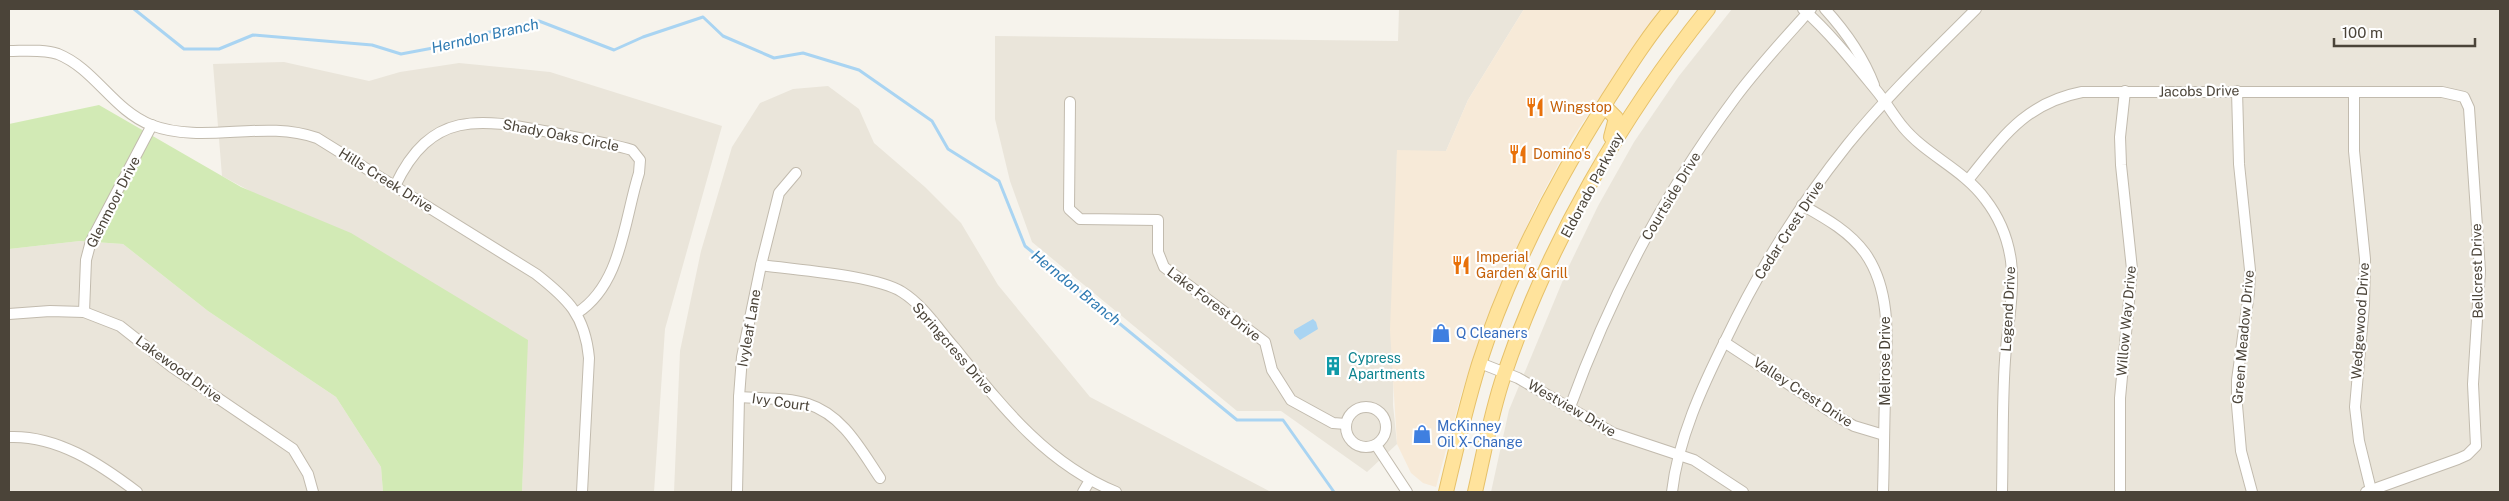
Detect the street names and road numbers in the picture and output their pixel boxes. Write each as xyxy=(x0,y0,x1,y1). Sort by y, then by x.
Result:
street label: Jacobs Drive xyxy=(2158,82,2240,100)
street label: Shady Oaks Circle xyxy=(501,116,621,154)
street label: Eldorado Parkway xyxy=(1557,129,1627,240)
street label: Hills Creek Drive xyxy=(336,144,436,216)
street label: Courtside Drive xyxy=(1638,149,1704,243)
street label: Glenmoor Drive xyxy=(83,154,143,250)
street label: Cedar Crest Drive xyxy=(1751,178,1827,282)
street label: Bellcrest Drive xyxy=(2468,223,2486,319)
street label: Wedgewood Drive xyxy=(2348,262,2372,380)
street label: Lake Forest Drive xyxy=(1164,264,1264,344)
street label: Willow Way Drive xyxy=(2113,265,2139,377)
street label: Legend Drive xyxy=(1998,266,2018,352)
street label: Green Meadow Drive xyxy=(2229,269,2257,405)
street label: Ivyleaf Lane xyxy=(734,288,764,368)
street label: Springcress Drive xyxy=(909,299,997,397)
street label: Melrose Drive xyxy=(1877,316,1893,406)
street label: Lakewood Drive xyxy=(133,332,225,406)
street label: Valley Crest Drive xyxy=(1750,354,1856,430)
street label: Westview Drive xyxy=(1525,376,1619,440)
street label: Ivy Court xyxy=(751,390,811,414)

